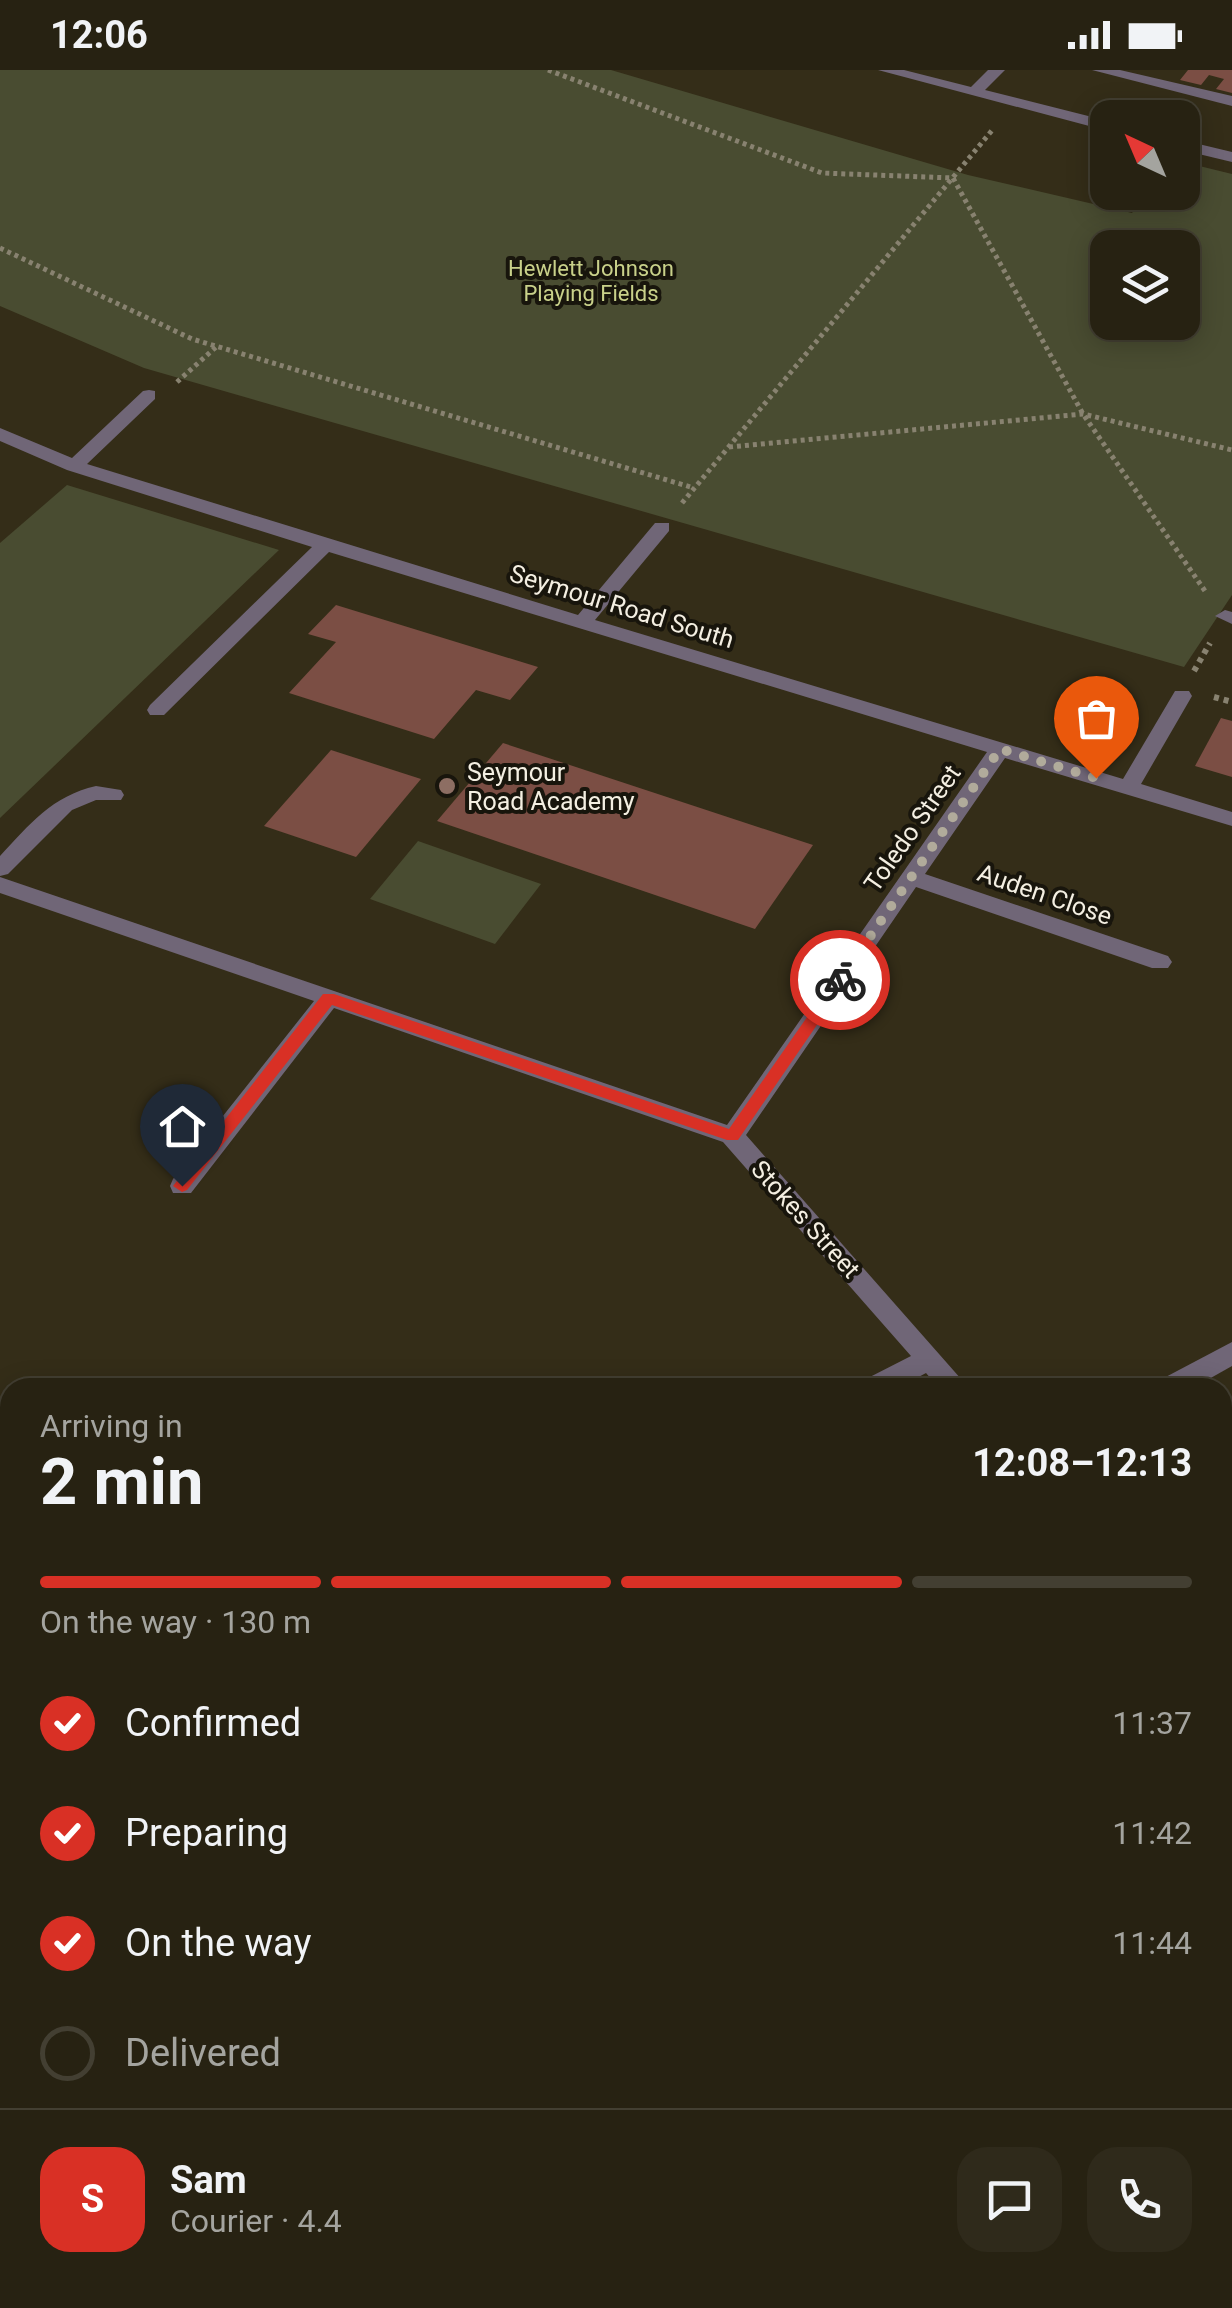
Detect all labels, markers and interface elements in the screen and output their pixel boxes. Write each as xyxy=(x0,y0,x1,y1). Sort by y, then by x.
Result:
text: 12:06 xyxy=(50,13,148,57)
north arrow xyxy=(1090,100,1200,210)
map controls xyxy=(1090,100,1200,340)
button: layers xyxy=(1090,230,1200,340)
park label: Hewlett Johnson Playing Fields xyxy=(508,256,674,306)
street label: Seymour Road South xyxy=(506,559,737,654)
pin xyxy=(1054,676,1139,779)
icon: bag xyxy=(1069,691,1124,746)
place label: Seymour Road Academy xyxy=(467,758,635,816)
street label: Toledo Street xyxy=(858,759,967,897)
marker: Seymour Road Academy xyxy=(436,775,458,797)
street label: Auden Close xyxy=(974,858,1116,931)
courier xyxy=(790,930,890,1030)
icon: bike xyxy=(813,953,868,1008)
pin xyxy=(140,1084,225,1187)
icon: home xyxy=(155,1099,210,1154)
street label: Stokes Street xyxy=(745,1155,866,1284)
text: Arriving in xyxy=(40,1407,183,1445)
text: 12:08–12:13 xyxy=(972,1441,1192,1485)
text: 2 min xyxy=(40,1444,203,1520)
text: On the way · 130 m xyxy=(40,1603,311,1641)
icon: check xyxy=(40,1696,95,1751)
text: Confirmed xyxy=(125,1701,301,1745)
text: 11:37 xyxy=(1112,1704,1192,1742)
icon: check xyxy=(40,1806,95,1861)
text: Preparing xyxy=(125,1811,288,1855)
text: 11:42 xyxy=(1112,1814,1192,1852)
icon: check xyxy=(40,1916,95,1971)
text: On the way xyxy=(125,1921,311,1965)
text: 11:44 xyxy=(1112,1924,1192,1962)
text: Delivered xyxy=(125,2031,281,2075)
button: chat xyxy=(957,2147,1062,2252)
button: phone xyxy=(1087,2147,1192,2252)
text: Sam xyxy=(170,2158,247,2202)
text: S xyxy=(81,2177,104,2221)
text: Courier · 4.4 xyxy=(170,2202,342,2240)

